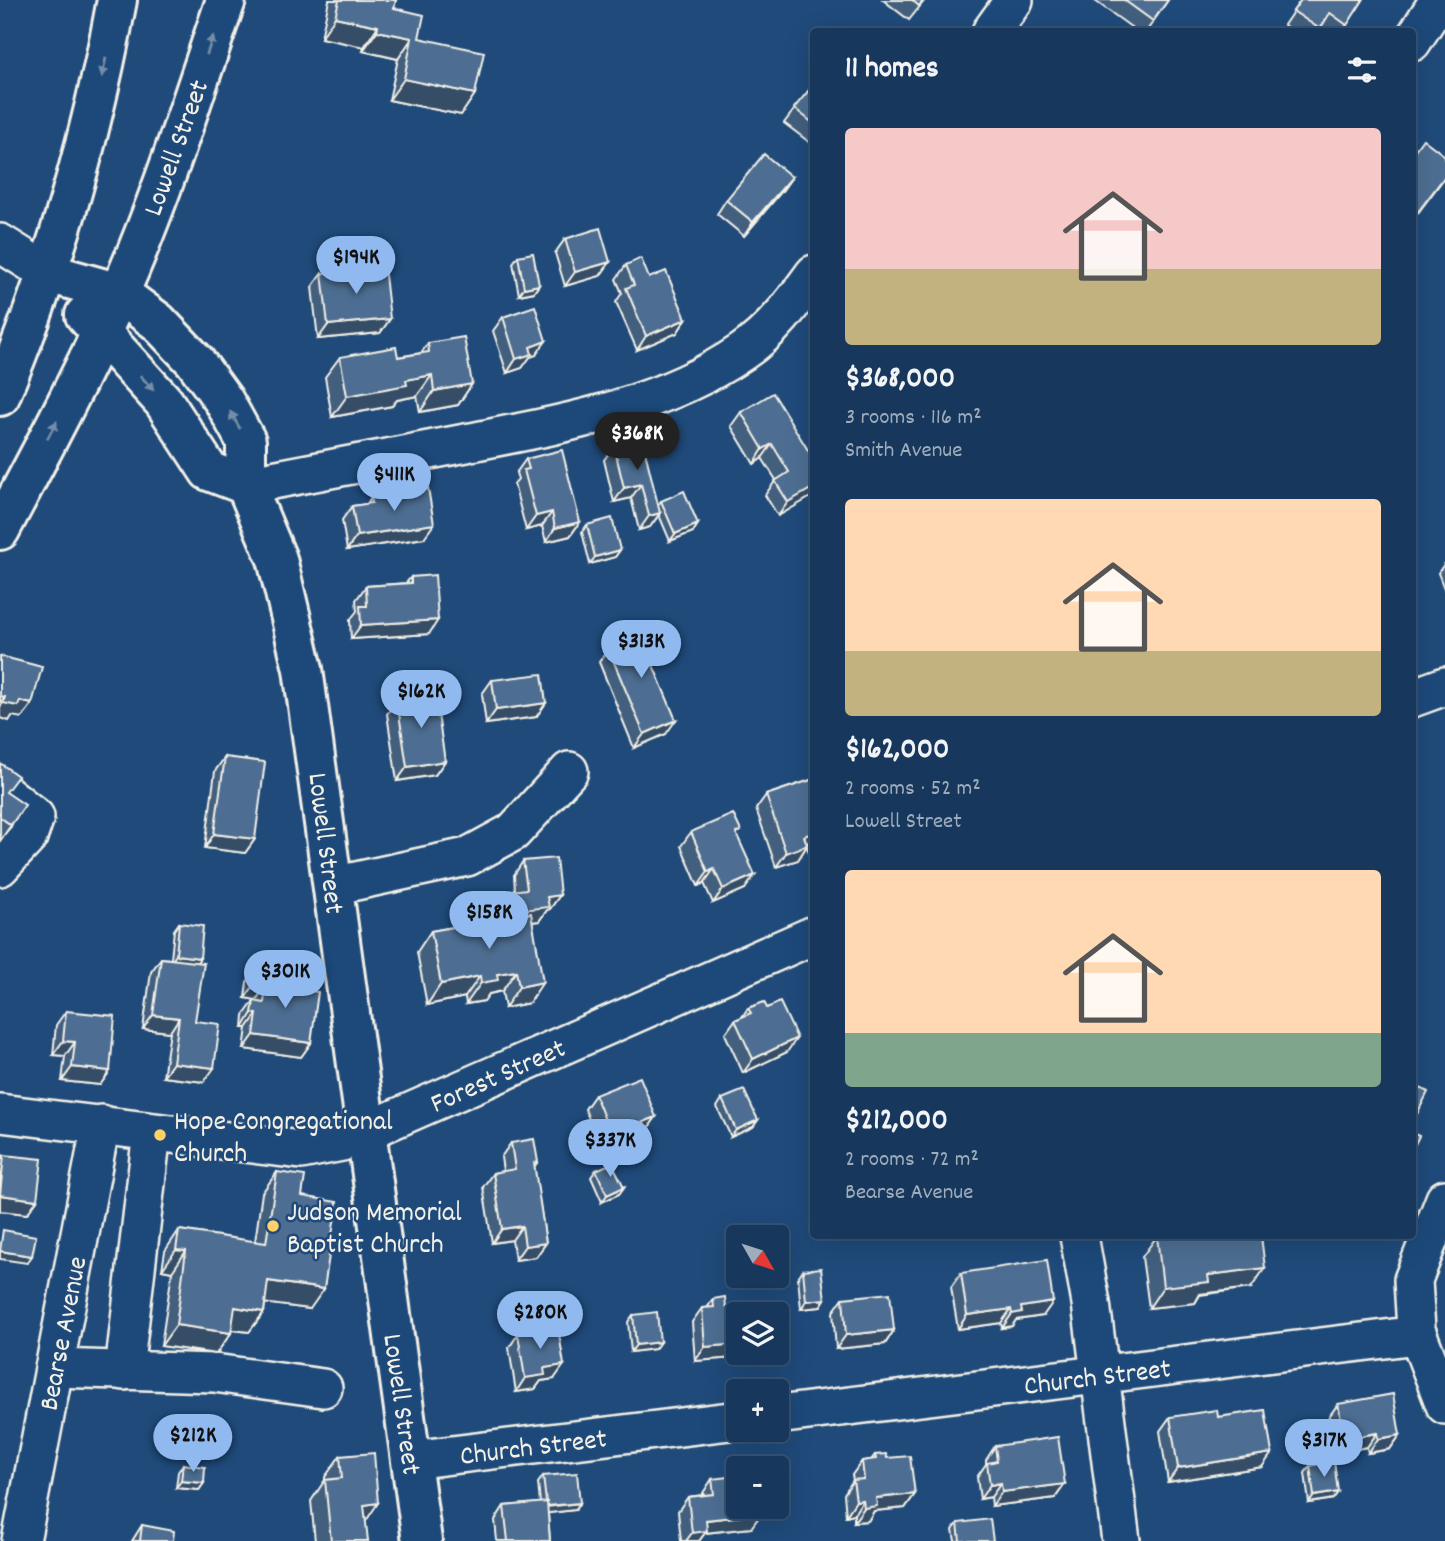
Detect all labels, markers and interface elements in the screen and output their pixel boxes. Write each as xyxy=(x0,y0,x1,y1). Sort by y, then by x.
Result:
one-way arrow xyxy=(205,35,216,56)
text: 11 homes xyxy=(845,49,939,92)
icon: filters xyxy=(1343,51,1381,89)
one-way arrow xyxy=(98,56,109,78)
street label: Lowell Street xyxy=(136,75,222,222)
icon: home xyxy=(1050,173,1176,299)
pin: $194K xyxy=(307,236,405,296)
text: $194K xyxy=(332,242,380,275)
text: $368,000 xyxy=(845,359,955,402)
one-way arrow xyxy=(139,374,155,392)
text: 3 rooms · 116 m² xyxy=(845,402,982,435)
one-way arrow xyxy=(229,410,241,430)
pin: $368K xyxy=(588,412,686,472)
text: $368K xyxy=(611,418,664,451)
one-way arrow xyxy=(47,420,58,440)
text: Smith Avenue xyxy=(845,435,962,468)
pin: $411K xyxy=(345,454,443,513)
text: $411K xyxy=(373,459,415,492)
icon: home xyxy=(1050,544,1176,670)
pin: $313K xyxy=(592,620,690,680)
text: $313K xyxy=(617,626,665,659)
pin: $162K xyxy=(372,670,470,730)
text: $162K xyxy=(397,676,445,709)
text: $162,000 xyxy=(845,730,949,773)
street label: Lowell Street xyxy=(295,771,352,917)
text: 2 rooms · 52 m² xyxy=(845,773,981,806)
text: Lowell Street xyxy=(845,806,962,839)
pin: $158K xyxy=(440,892,538,951)
text: $158K xyxy=(465,897,513,930)
icon: home xyxy=(1050,915,1176,1041)
pin: $301K xyxy=(236,950,334,1010)
text: $301K xyxy=(260,956,310,989)
street label: Forest Street xyxy=(425,1031,573,1126)
text: $212,000 xyxy=(845,1101,948,1144)
place label: Hope Congregational Church xyxy=(174,1104,393,1176)
pin: $337K xyxy=(561,1120,659,1179)
text: $337K xyxy=(584,1125,636,1158)
marker: Hope Congregational Church xyxy=(152,1127,168,1143)
text: 2 rooms · 72 m² xyxy=(845,1144,979,1177)
text: Bearse Avenue xyxy=(845,1177,973,1210)
place label: Judson Memorial Baptist Church xyxy=(287,1195,462,1267)
marker: Judson Memorial Baptist Church xyxy=(265,1218,281,1234)
north arrow xyxy=(726,1225,789,1288)
map controls xyxy=(726,1225,789,1519)
street label: Bearse Avenue xyxy=(31,1253,100,1414)
pin: $280K xyxy=(491,1292,589,1351)
text: $280K xyxy=(513,1297,567,1330)
button: layers xyxy=(726,1302,789,1365)
street label: Lowell Street xyxy=(369,1332,429,1478)
street label: Church Street xyxy=(1022,1351,1173,1409)
button: + xyxy=(726,1379,789,1442)
pin: $212K xyxy=(144,1414,242,1474)
text: $212K xyxy=(169,1420,217,1453)
pin: $317K xyxy=(1275,1420,1373,1479)
street label: Church Street xyxy=(458,1421,609,1479)
text: $317K xyxy=(1301,1425,1347,1458)
button: − xyxy=(726,1456,789,1519)

